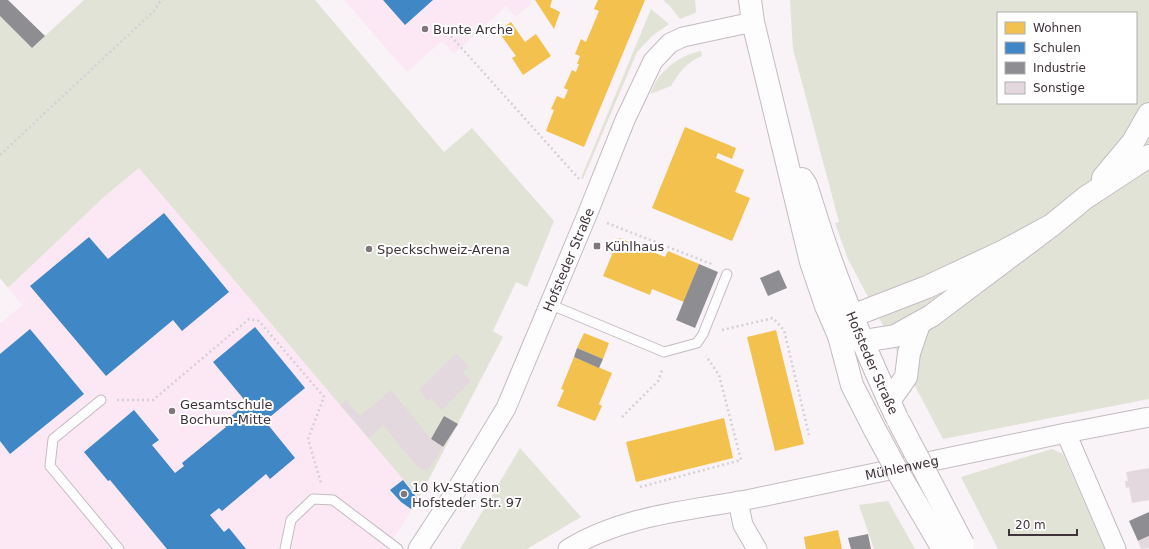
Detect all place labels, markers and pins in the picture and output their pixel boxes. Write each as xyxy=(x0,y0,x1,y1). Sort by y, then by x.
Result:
place label: Bunte Arche xyxy=(433,22,513,37)
marker: Bunte Arche xyxy=(420,24,430,34)
place label: Kühlhaus xyxy=(605,239,664,254)
marker: Kühlhaus xyxy=(592,241,602,251)
place label: Speckschweiz-Arena xyxy=(377,242,510,257)
marker: Speckschweiz-Arena xyxy=(364,244,374,254)
place label: Gesamtschule Bochum-Mitte xyxy=(180,397,273,427)
marker: Gesamtschule Bochum-Mitte xyxy=(167,406,177,416)
place label: 10 kV-Station Hofsteder Str. 97 xyxy=(412,480,522,510)
marker: 10 kV-Station Hofsteder Str. 97 xyxy=(399,489,409,499)

